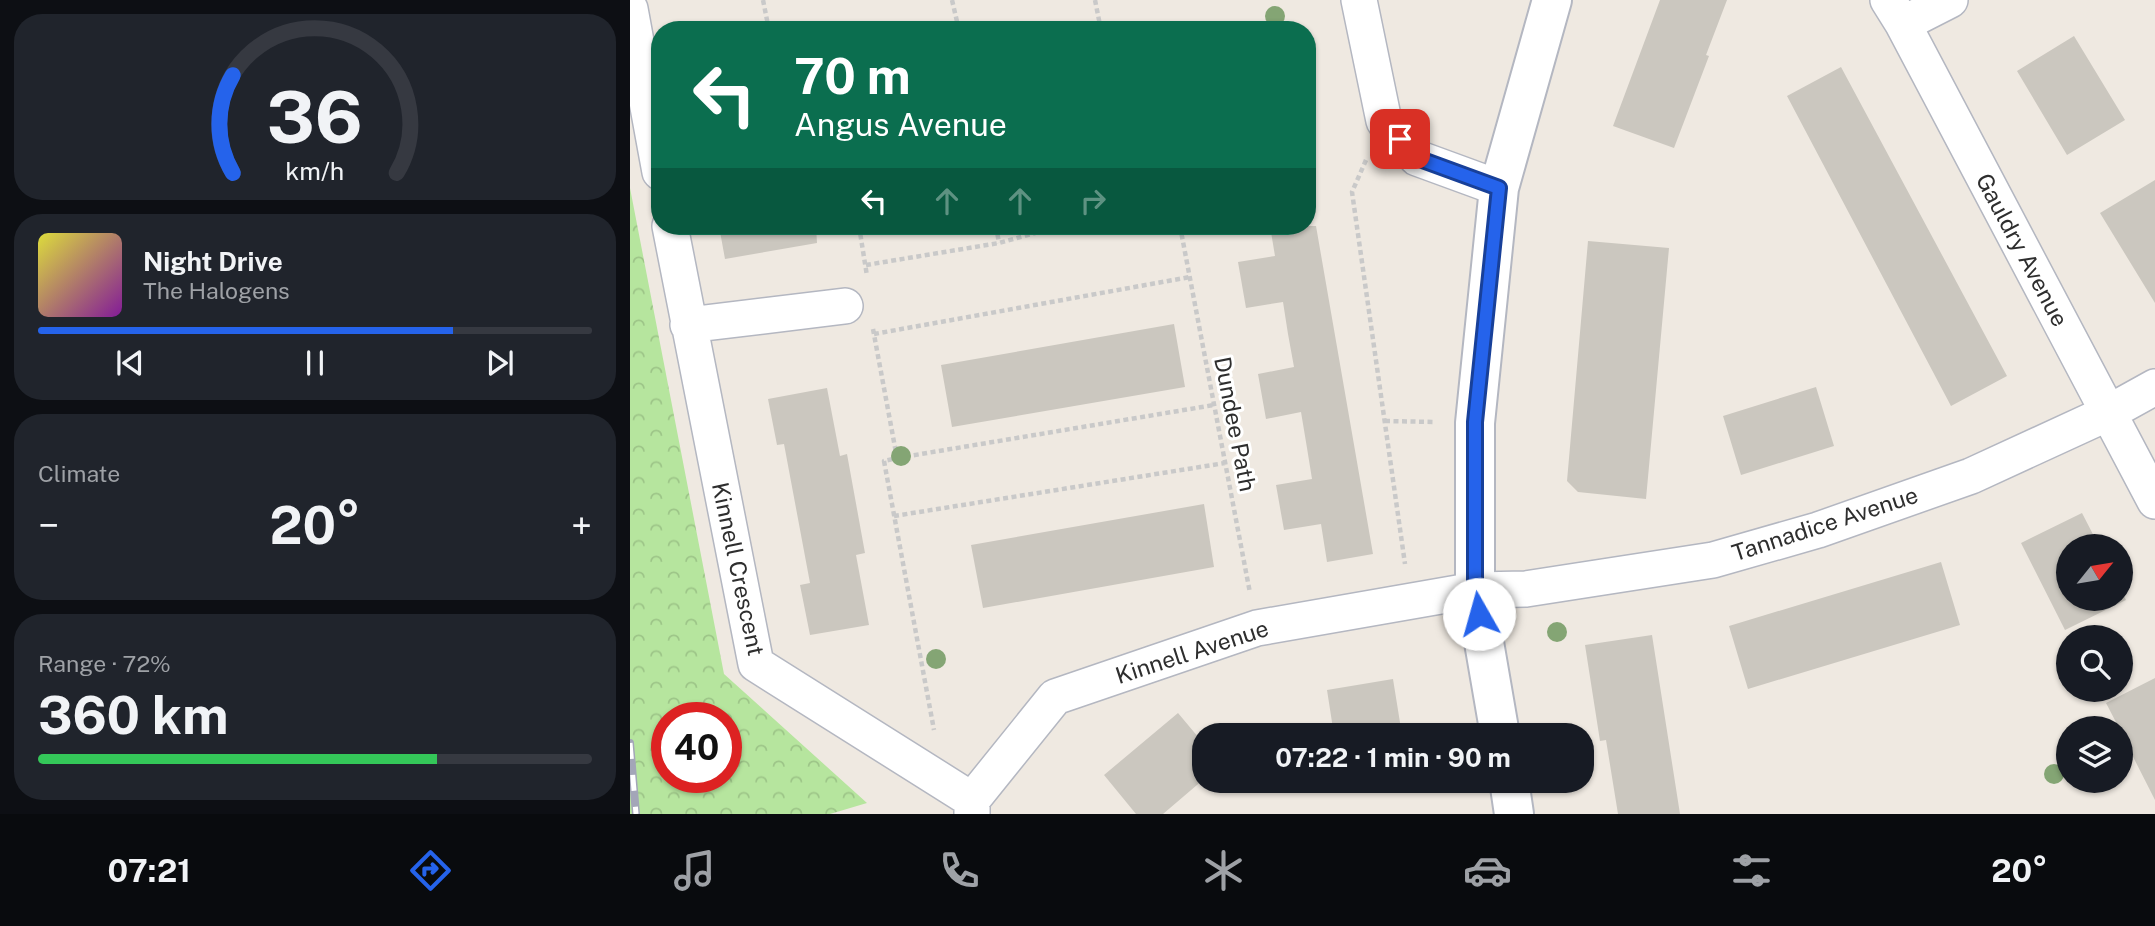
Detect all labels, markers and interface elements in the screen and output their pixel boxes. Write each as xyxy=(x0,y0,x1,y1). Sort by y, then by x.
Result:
text: 70 m xyxy=(794,47,911,105)
icon: left xyxy=(679,49,770,140)
text: 36 xyxy=(267,74,363,159)
text: Angus Avenue xyxy=(794,106,1007,143)
pin xyxy=(1370,109,1430,169)
icon: arrive xyxy=(1381,120,1419,158)
text: km/h xyxy=(286,156,344,186)
street label: Gauldry Avenue xyxy=(1971,169,2074,331)
icon: left xyxy=(855,182,893,220)
icon: ahead xyxy=(928,182,966,220)
icon: ahead xyxy=(1001,182,1039,220)
icon: right xyxy=(1074,182,1112,220)
text: Night Drive xyxy=(143,246,283,277)
text: The Halogens xyxy=(143,277,290,304)
icon: previous xyxy=(111,344,149,382)
icon: pause xyxy=(296,344,334,382)
icon: next xyxy=(481,344,519,382)
street label: Dundee Path xyxy=(1209,354,1262,494)
text: Climate xyxy=(38,460,120,487)
street label: Kinnell Crescent xyxy=(707,480,770,658)
street label: Tannadice Avenue xyxy=(1729,481,1921,566)
text: 20° xyxy=(269,495,361,556)
text: − xyxy=(38,503,59,548)
text: + xyxy=(571,503,592,548)
north arrow xyxy=(2056,534,2133,611)
map controls xyxy=(2056,534,2133,793)
position arrow xyxy=(1442,577,1516,651)
street label: Kinnell Avenue xyxy=(1112,614,1272,689)
button: search xyxy=(2056,625,2133,702)
text: Range · 72% xyxy=(38,650,171,677)
text: 360 km xyxy=(38,685,229,746)
speed limit sign: 40 xyxy=(651,702,742,793)
button: layers xyxy=(2056,716,2133,793)
text: 07:22 · 1 min · 90 m xyxy=(1275,742,1511,773)
icon: directions xyxy=(406,846,455,895)
icon: music xyxy=(670,846,719,895)
icon: phone xyxy=(935,846,984,895)
icon: climate xyxy=(1199,846,1248,895)
icon: car xyxy=(1463,846,1512,895)
icon: filters xyxy=(1727,846,1776,895)
text: 07:21 xyxy=(108,852,191,889)
text: 20° xyxy=(1991,852,2047,889)

